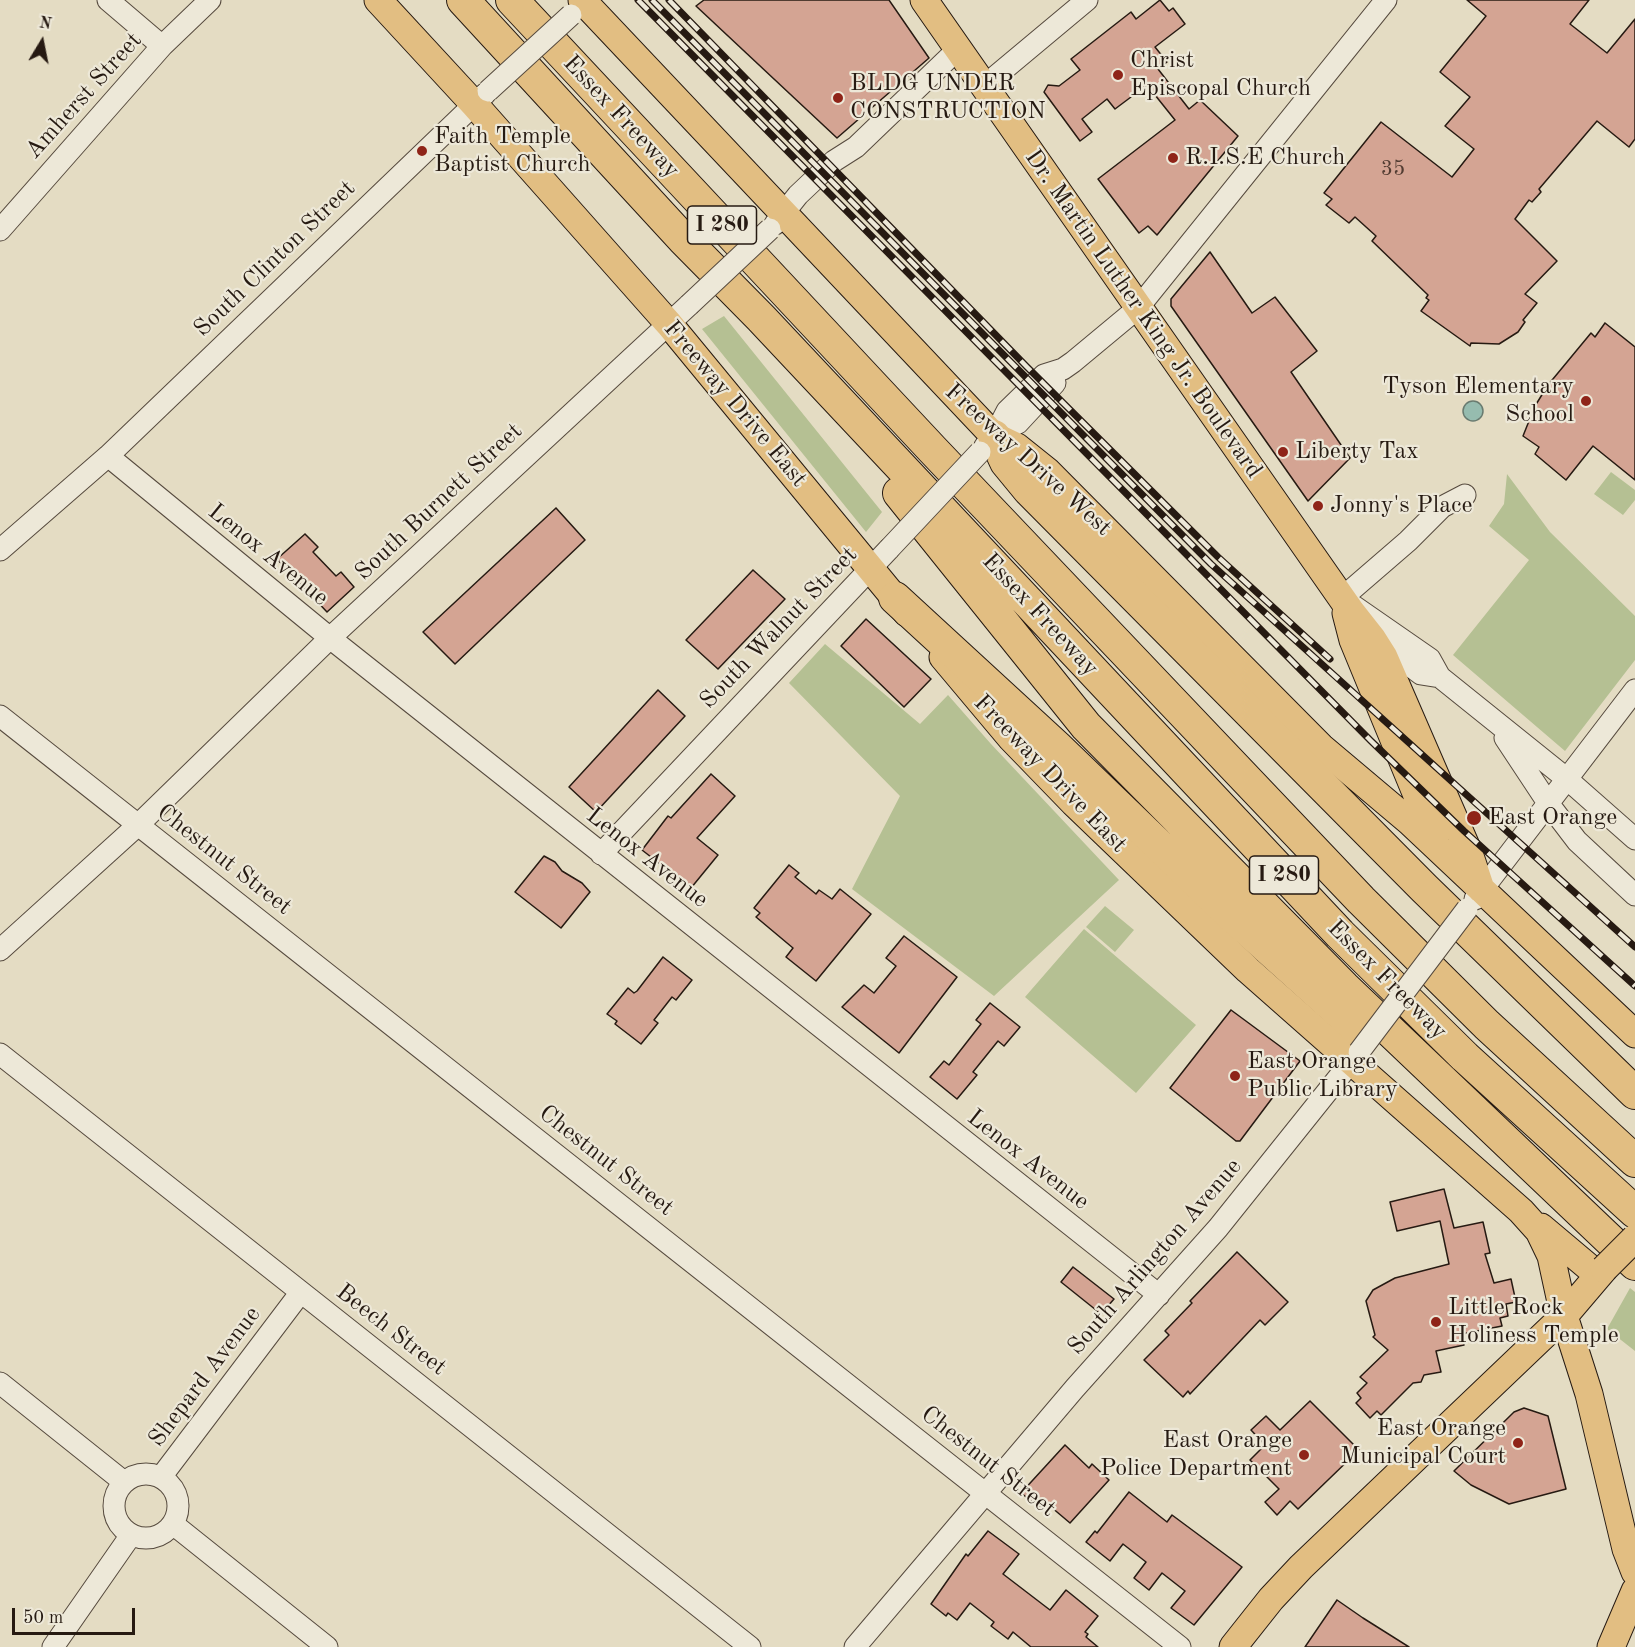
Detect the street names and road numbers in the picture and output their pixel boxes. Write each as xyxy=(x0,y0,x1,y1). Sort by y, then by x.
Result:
street label: Amherst Street xyxy=(20,27,148,165)
street label: Essex Freeway xyxy=(557,49,685,185)
street label: Dr. Martin Luther King Jr. Boulevard xyxy=(1018,144,1268,484)
street label: South Clinton Street xyxy=(188,175,362,343)
road number: I 280 xyxy=(688,206,756,244)
street label: Freeway Drive East xyxy=(657,315,813,493)
street label: Freeway Drive West xyxy=(939,378,1117,542)
street label: South Burnett Street xyxy=(349,417,529,587)
street label: Lenox Avenue xyxy=(202,498,334,612)
street label: South Walnut Street xyxy=(694,541,864,715)
street label: Essex Freeway xyxy=(976,547,1104,683)
street label: Freeway Drive East xyxy=(967,689,1133,859)
street label: Chestnut Street xyxy=(151,798,297,922)
street label: Lenox Avenue xyxy=(580,801,714,915)
road number: I 280 xyxy=(1250,856,1318,894)
street label: Essex Freeway xyxy=(1321,914,1453,1046)
street label: Chestnut Street xyxy=(533,1099,679,1223)
street label: Lenox Avenue xyxy=(961,1103,1095,1217)
street label: South Arlington Avenue xyxy=(1062,1153,1248,1361)
street label: Beech Street xyxy=(330,1278,452,1382)
street label: Shepard Avenue xyxy=(143,1301,267,1453)
street label: Chestnut Street xyxy=(915,1400,1061,1524)

